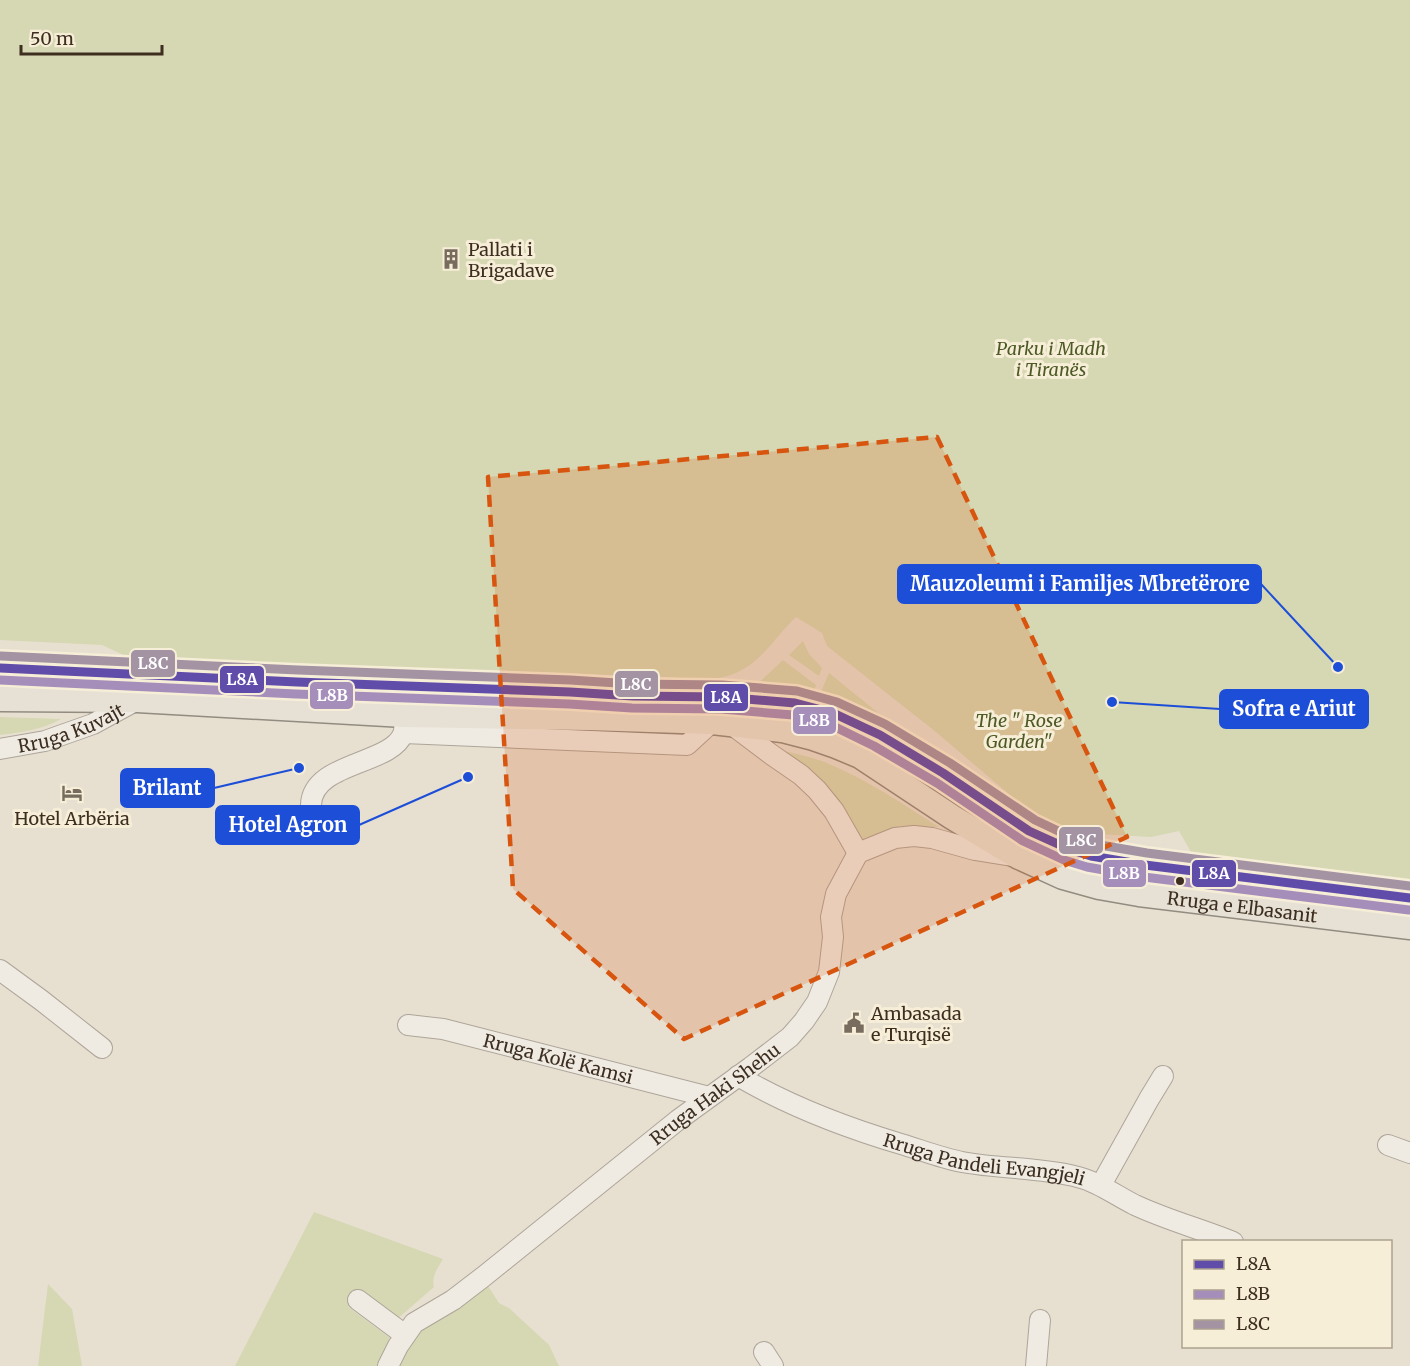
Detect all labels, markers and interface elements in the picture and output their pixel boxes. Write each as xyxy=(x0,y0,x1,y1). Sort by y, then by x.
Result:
scale bar xyxy=(21,18,162,56)
text: 50 m xyxy=(30,27,74,50)
place label: Pallati i Brigadave xyxy=(468,238,554,282)
building icon: Pallati i Brigadave xyxy=(439,247,463,271)
park label: Parku i Madh i Tiranës xyxy=(996,337,1106,381)
callout: Mauzoleumi i Familjes Mbretërore xyxy=(898,565,1261,603)
text: Mauzoleumi i Familjes Mbretërore xyxy=(910,571,1250,596)
line badge: L8C xyxy=(130,649,176,678)
text: L8C xyxy=(137,653,169,673)
line badge: L8A xyxy=(219,665,265,694)
text: L8A xyxy=(226,669,259,689)
line badge: L8C xyxy=(614,670,659,698)
text: L8C xyxy=(620,674,652,694)
line badge: L8B xyxy=(309,681,354,710)
line badge: L8A xyxy=(703,683,749,712)
text: L8B xyxy=(316,685,348,705)
text: L8A xyxy=(710,687,743,707)
callout: Sofra e Ariut xyxy=(1220,690,1368,728)
text: Sofra e Ariut xyxy=(1232,696,1356,721)
street label: Rruga Kuvajt xyxy=(16,698,128,757)
line badge: L8B xyxy=(792,706,837,735)
park label: The " Rose Garden" xyxy=(976,709,1062,753)
text: L8B xyxy=(798,710,830,730)
callout: Brilant xyxy=(121,769,214,807)
text: Brilant xyxy=(132,775,202,800)
hotel icon: Hotel Arbëria xyxy=(60,781,84,805)
callout: Hotel Agron xyxy=(216,806,359,844)
place label: Hotel Arbëria xyxy=(14,807,130,830)
text: Hotel Agron xyxy=(229,812,348,837)
line badge: L8C xyxy=(1058,826,1104,855)
text: L8C xyxy=(1065,830,1097,850)
line badge: L8B xyxy=(1102,859,1147,888)
line badge: L8A xyxy=(1191,859,1237,888)
text: L8B xyxy=(1108,863,1140,883)
text: L8A xyxy=(1198,863,1231,883)
unlabelled marker xyxy=(1174,875,1186,887)
street label: Rruga e Elbasanit xyxy=(1166,886,1319,927)
place label: Ambasada e Turqisë xyxy=(870,1002,962,1046)
public building icon: Ambasada e Turqisë xyxy=(842,1011,866,1035)
street label: Rruga Kolë Kamsi xyxy=(481,1028,636,1089)
street label: Rruga Haki Shehu xyxy=(645,1038,784,1150)
street label: Rruga Pandeli Evangjeli xyxy=(881,1128,1088,1190)
legend xyxy=(1182,1240,1392,1348)
text: L8A xyxy=(1236,1252,1271,1275)
text: L8B xyxy=(1236,1282,1270,1305)
text: L8C xyxy=(1236,1312,1270,1335)

